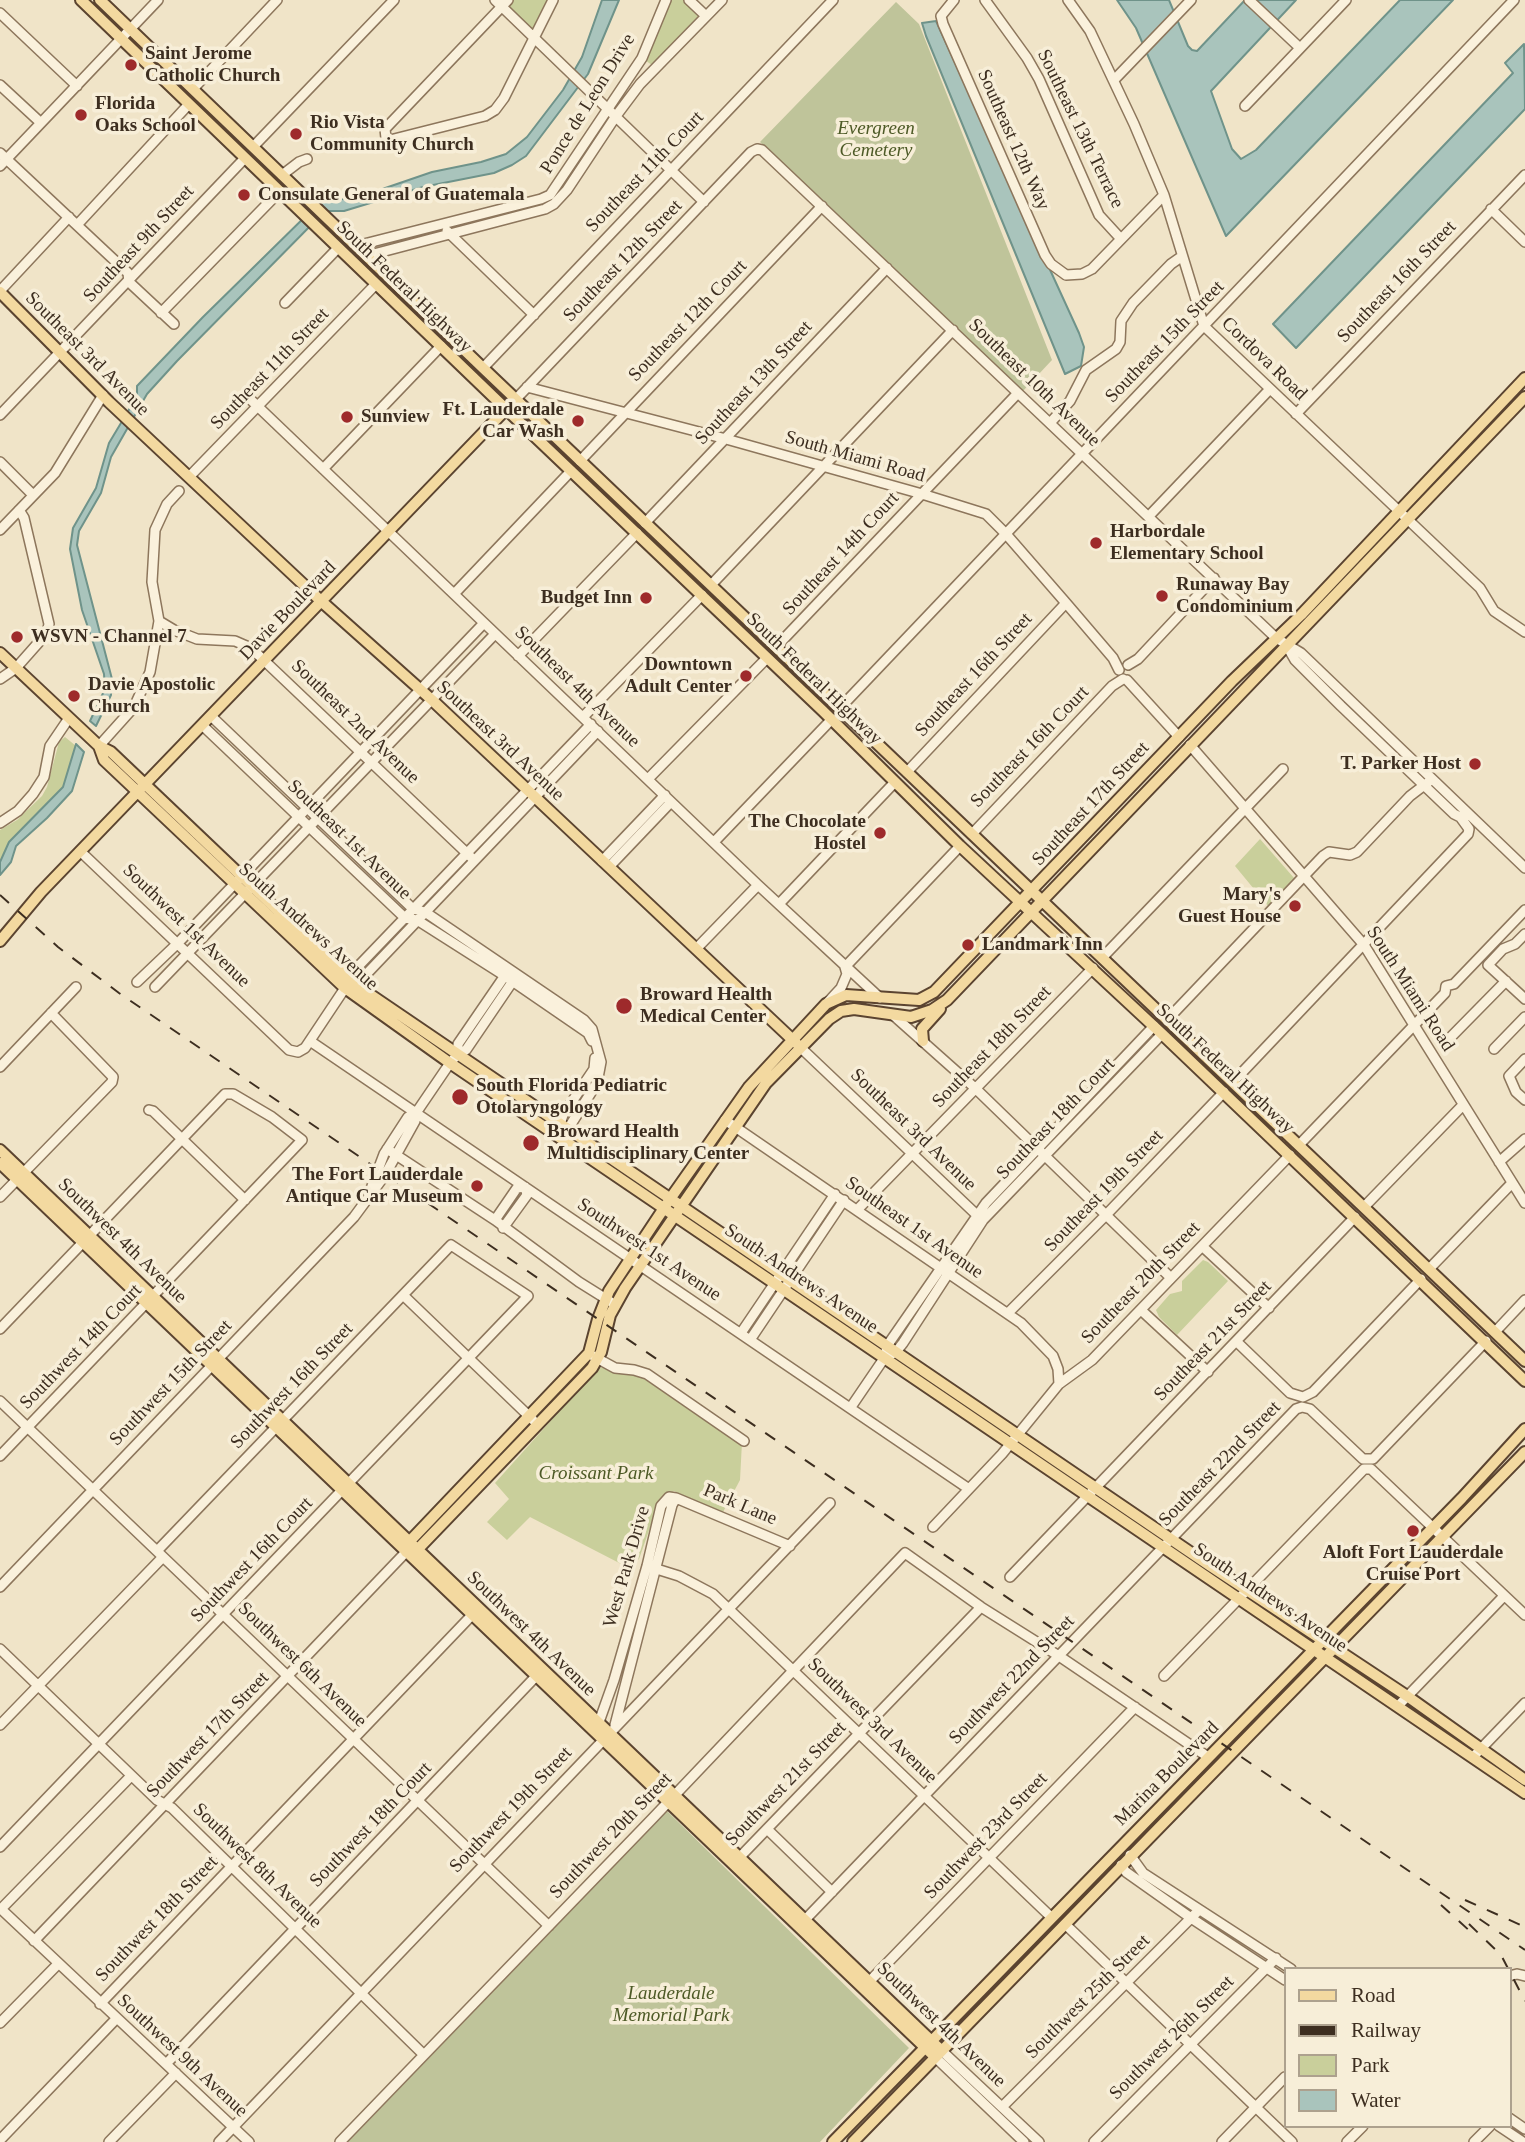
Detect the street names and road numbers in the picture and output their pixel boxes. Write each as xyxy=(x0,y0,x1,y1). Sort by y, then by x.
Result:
street label: Ponce de Leon Drive xyxy=(536,30,640,178)
street label: Southeast 13th Terrace xyxy=(1032,46,1128,212)
street label: Southeast 12th Way xyxy=(972,66,1054,214)
street label: Southeast 11th Court xyxy=(581,107,709,237)
street label: Southeast 9th Street xyxy=(79,181,199,307)
street label: Southeast 12th Street xyxy=(559,195,687,327)
street label: South Federal Highway xyxy=(331,216,477,358)
street label: Southeast 16th Street xyxy=(1333,216,1461,348)
street label: Southeast 12th Court xyxy=(624,255,752,387)
street label: Southeast 15th Street xyxy=(1101,276,1229,408)
street label: Southeast 3rd Avenue xyxy=(20,287,154,421)
street label: Southeast 11th Street xyxy=(206,303,334,435)
street label: Cordova Road xyxy=(1216,312,1312,406)
street label: Southeast 10th Avenue xyxy=(963,314,1105,452)
street label: Southeast 13th Street xyxy=(691,316,817,450)
street label: South Miami Road xyxy=(782,426,928,488)
street label: Southeast 14th Court xyxy=(778,488,904,620)
street label: Davie Boulevard xyxy=(235,557,341,665)
street label: South Federal Highway xyxy=(741,608,887,750)
street label: Southeast 16th Street xyxy=(911,608,1037,742)
street label: Southeast 4th Avenue xyxy=(510,621,644,753)
street label: Southeast 2nd Avenue xyxy=(286,655,424,789)
street label: Southeast 3rd Avenue xyxy=(431,676,569,806)
street label: Southeast 16th Court xyxy=(966,681,1094,813)
street label: Southeast 17th Street xyxy=(1028,737,1154,871)
street label: Southeast 1st Avenue xyxy=(282,775,416,905)
street label: South Andrews Avenue xyxy=(233,858,383,996)
street label: Southwest 1st Avenue xyxy=(117,859,255,993)
street label: South Miami Road xyxy=(1361,922,1459,1056)
street label: Southeast 18th Street xyxy=(928,981,1056,1113)
street label: South Federal Highway xyxy=(1151,999,1299,1139)
street label: Southeast 18th Court xyxy=(992,1053,1120,1185)
street label: Southeast 3rd Avenue xyxy=(845,1064,981,1196)
street label: Southeast 19th Street xyxy=(1040,1125,1168,1257)
street label: Southeast 1st Avenue xyxy=(841,1172,987,1284)
street label: Southwest 4th Avenue xyxy=(53,1174,191,1308)
street label: Southwest 1st Avenue xyxy=(573,1193,725,1307)
street label: Southeast 20th Street xyxy=(1077,1217,1205,1349)
street label: South Andrews Avenue xyxy=(720,1219,882,1339)
street label: Southeast 21st Street xyxy=(1149,1276,1277,1406)
street label: Southwest 14th Court xyxy=(15,1279,147,1415)
street label: Southwest 15th Street xyxy=(105,1315,237,1451)
street label: Southwest 16th Street xyxy=(226,1318,358,1454)
street label: Southeast 22nd Street xyxy=(1154,1396,1286,1532)
street label: Park Lane xyxy=(700,1479,780,1531)
street label: Southwest 16th Court xyxy=(186,1492,318,1628)
street label: West Park Drive xyxy=(599,1504,655,1630)
street label: South Andrews Avenue xyxy=(1189,1538,1351,1658)
street label: Southwest 4th Avenue xyxy=(462,1567,600,1701)
street label: Southwest 6th Avenue xyxy=(233,1598,371,1732)
street label: Southwest 22nd Street xyxy=(944,1611,1080,1749)
street label: Southwest 3rd Avenue xyxy=(802,1653,942,1789)
street label: Southwest 17th Street xyxy=(142,1667,274,1803)
street label: Southwest 21st Street xyxy=(721,1717,851,1851)
street label: Marina Boulevard xyxy=(1110,1717,1224,1831)
street label: Southwest 19th Street xyxy=(445,1742,577,1878)
street label: Southwest 18th Court xyxy=(305,1757,437,1893)
street label: Southwest 20th Street xyxy=(545,1768,677,1904)
street label: Southwest 23rd Street xyxy=(920,1768,1052,1904)
street label: Southwest 8th Avenue xyxy=(188,1799,326,1933)
street label: Southwest 18th Street xyxy=(91,1851,223,1987)
street label: Southwest 25th Street xyxy=(1021,1930,1155,2064)
street label: Southwest 4th Avenue xyxy=(872,1958,1010,2092)
street label: Southwest 26th Street xyxy=(1105,1971,1239,2105)
street label: Southwest 9th Avenue xyxy=(112,1989,252,2123)

